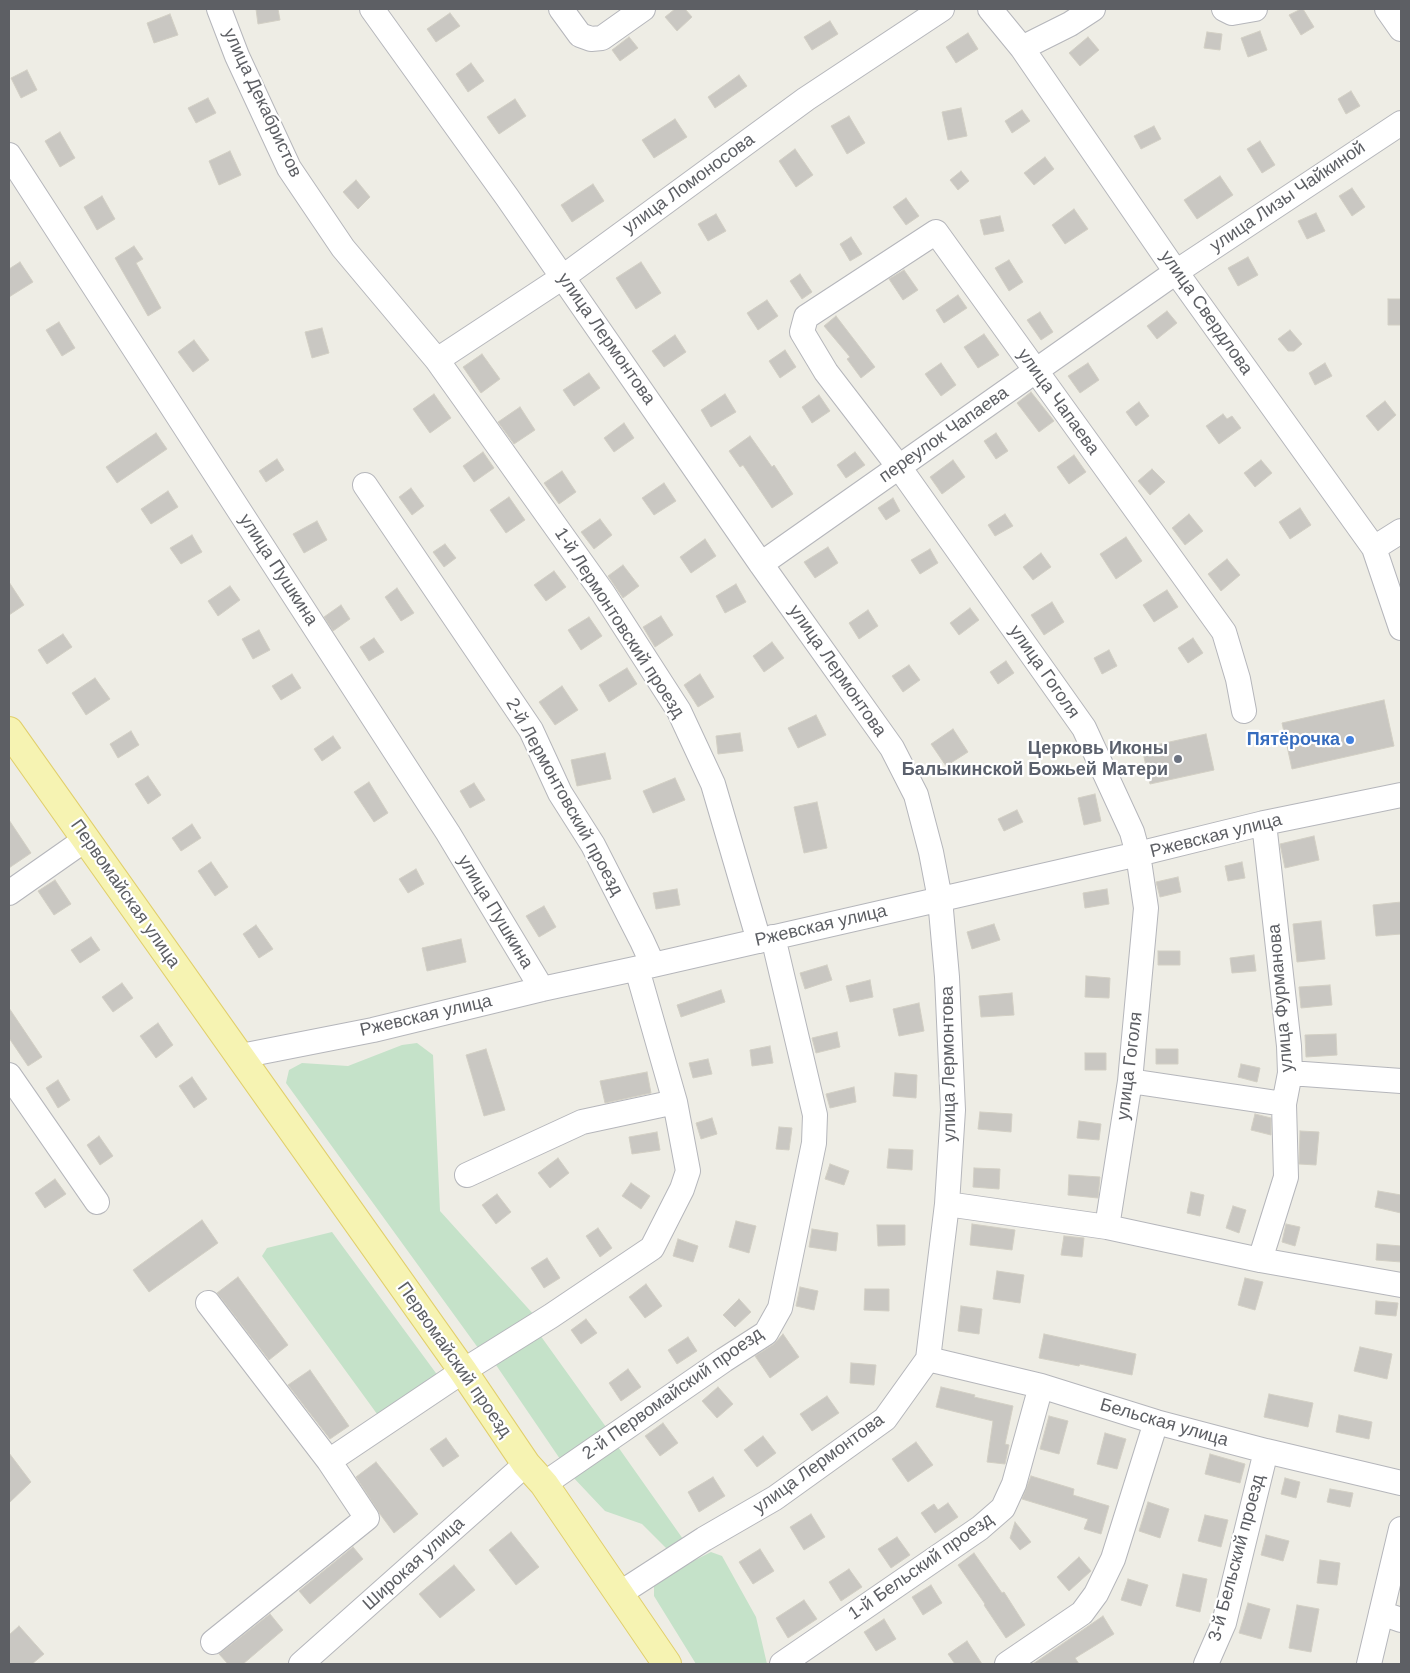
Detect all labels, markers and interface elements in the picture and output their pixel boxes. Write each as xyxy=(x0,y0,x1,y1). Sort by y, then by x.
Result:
street label: улица Декабристов xyxy=(218,25,306,181)
street label: улица Ломоносова xyxy=(619,129,759,239)
street label: улица Лизы Чайкиной xyxy=(1206,137,1370,257)
street label: улица Свердлова xyxy=(1155,247,1257,379)
street label: улица Лермонтова xyxy=(552,269,660,409)
street label: улица Чапаева xyxy=(1012,345,1104,459)
street label: переулок Чапаева xyxy=(875,382,1013,488)
street label: улица Пушкина xyxy=(234,510,322,630)
street label: 1-й Лермонтовский проезд xyxy=(549,524,689,722)
street label: улица Лермонтова xyxy=(783,601,891,741)
street label: улица Гоголя xyxy=(1004,621,1084,723)
street label: 2-й Лермонтовский проезд xyxy=(501,695,627,899)
place label: Пятёрочка xyxy=(1247,729,1340,751)
marker: Пятёрочка xyxy=(1344,734,1356,746)
place label: Церковь Иконы Балыкинской Божьей Матери xyxy=(902,738,1168,781)
marker: Церковь Иконы Балыкинской Божьей Матери xyxy=(1172,753,1184,765)
street label: Ржевская улица xyxy=(1148,809,1284,863)
street label: Первомайская улица xyxy=(66,816,184,972)
street label: улица Пушкина xyxy=(453,851,537,973)
street label: Ржевская улица xyxy=(753,900,889,952)
street label: улица Фурманова xyxy=(1264,923,1298,1073)
street label: улица Лермонтова xyxy=(937,986,961,1142)
street label: Ржевская улица xyxy=(358,990,494,1042)
street label: улица Гоголя xyxy=(1113,1011,1147,1121)
street label: Первомайский проезд xyxy=(392,1278,516,1442)
street label: 2-й Первомайский проезд xyxy=(579,1323,767,1465)
street label: Бельская улица xyxy=(1097,1394,1231,1452)
street label: улица Лермонтова xyxy=(750,1409,888,1519)
street label: 3-й Бельский проезд xyxy=(1204,1472,1270,1644)
street label: 1-й Бельский проезд xyxy=(844,1509,998,1625)
street label: Широкая улица xyxy=(359,1513,469,1615)

